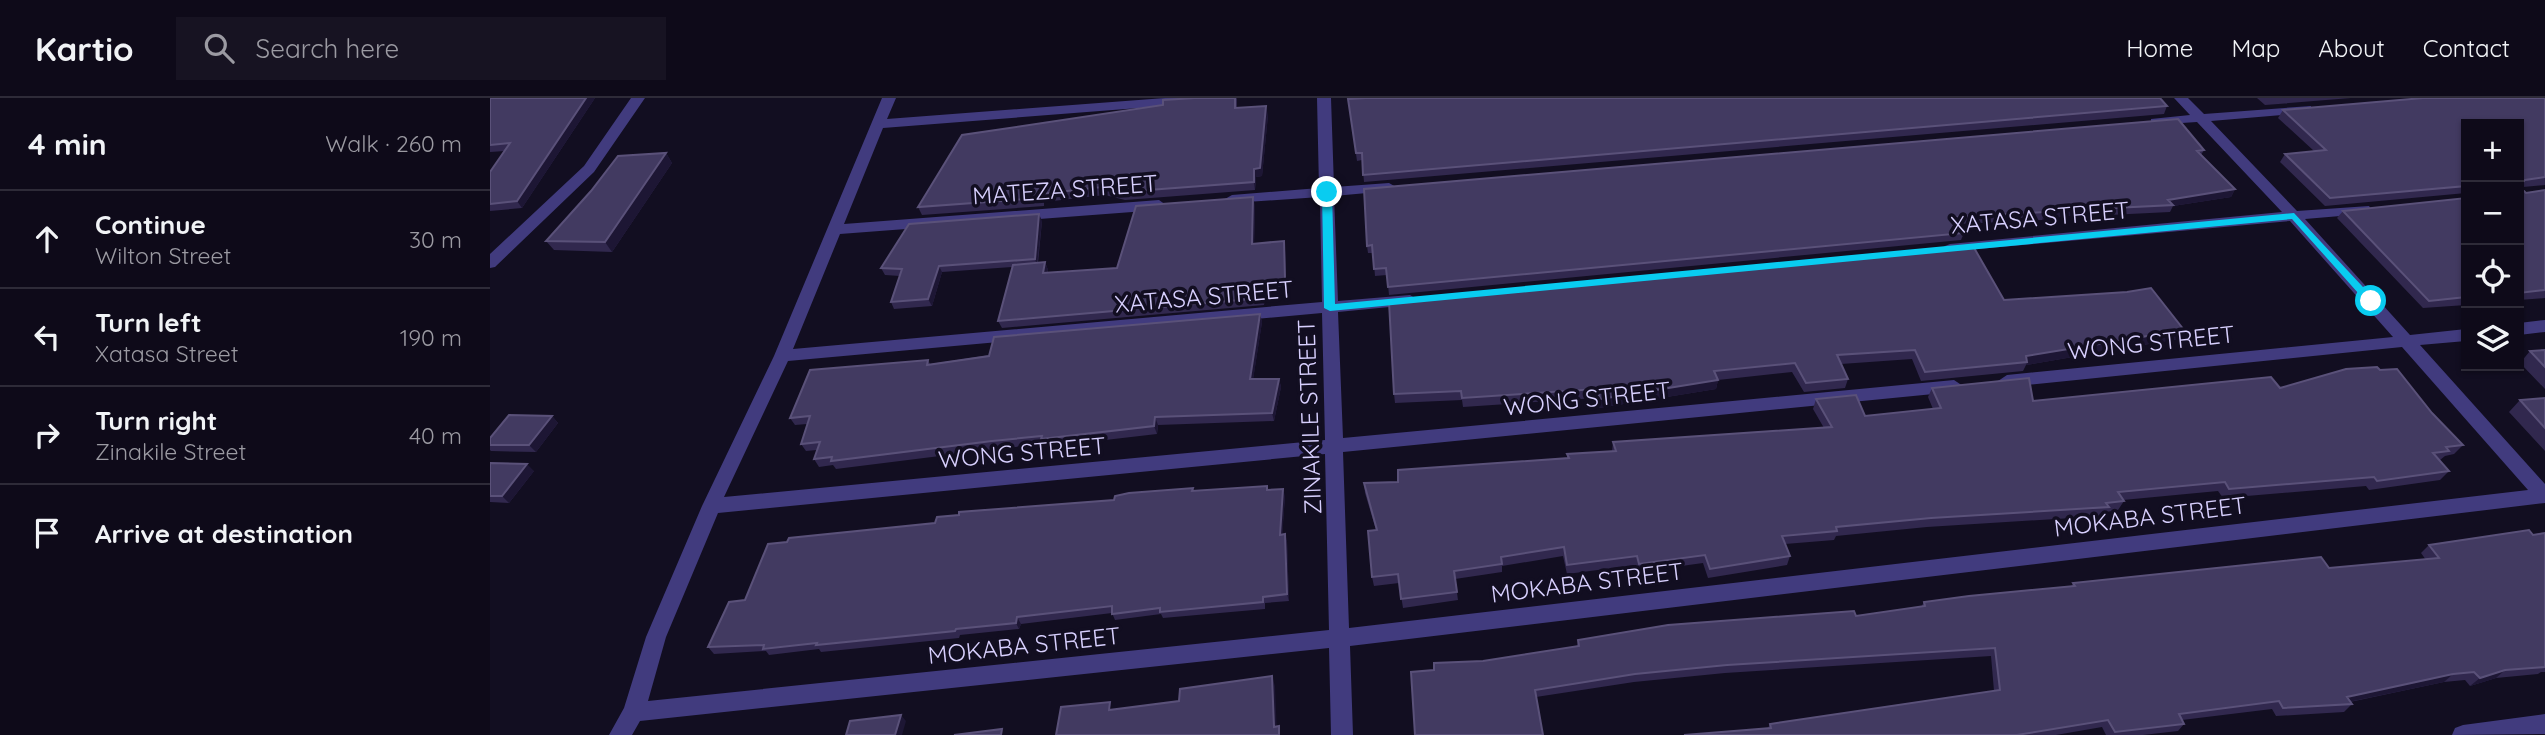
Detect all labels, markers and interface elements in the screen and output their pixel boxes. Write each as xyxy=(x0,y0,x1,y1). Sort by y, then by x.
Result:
search box xyxy=(176,17,666,80)
text: Kartio xyxy=(35,28,134,69)
icon: search xyxy=(200,29,238,67)
text: Search here xyxy=(256,32,399,65)
text: Home xyxy=(2126,33,2193,63)
text: Map xyxy=(2231,33,2280,63)
text: About xyxy=(2318,33,2385,63)
text: Contact xyxy=(2423,33,2510,63)
map controls xyxy=(2461,119,2524,371)
button: + xyxy=(2461,119,2524,182)
text: 4 min xyxy=(28,125,107,163)
text: Walk · 260 m xyxy=(325,129,462,158)
street label: MATEZA STREET xyxy=(971,168,1159,210)
route end xyxy=(1311,176,1342,207)
button: − xyxy=(2461,182,2524,245)
street label: XATASA STREET xyxy=(1949,194,2131,240)
text: Continue xyxy=(95,208,206,241)
icon: ahead xyxy=(28,220,66,258)
text: 30 m xyxy=(409,225,462,254)
text: Wilton Street xyxy=(95,241,231,270)
button: locate xyxy=(2461,245,2524,308)
street label: XATASA STREET xyxy=(1113,273,1295,319)
route start xyxy=(2355,285,2386,316)
text: Turn left xyxy=(95,306,202,339)
button: layers xyxy=(2461,308,2524,371)
icon: left xyxy=(28,318,66,356)
street label: WONG STREET xyxy=(2066,318,2236,366)
street label: ZINAKILE STREET xyxy=(1291,319,1327,515)
text: 190 m xyxy=(400,323,462,352)
text: Xatasa Street xyxy=(95,339,239,368)
street label: WONG STREET xyxy=(1502,374,1672,422)
text: Turn right xyxy=(95,404,217,437)
icon: right xyxy=(28,416,66,454)
text: 40 m xyxy=(409,421,462,450)
street label: WONG STREET xyxy=(937,430,1107,474)
text: Zinakile Street xyxy=(95,437,246,466)
street label: MOKABA STREET xyxy=(2052,489,2248,543)
icon: arrive xyxy=(28,514,66,552)
text: Arrive at destination xyxy=(95,517,353,550)
street label: MOKABA STREET xyxy=(1489,555,1685,609)
street label: MOKABA STREET xyxy=(926,620,1122,670)

